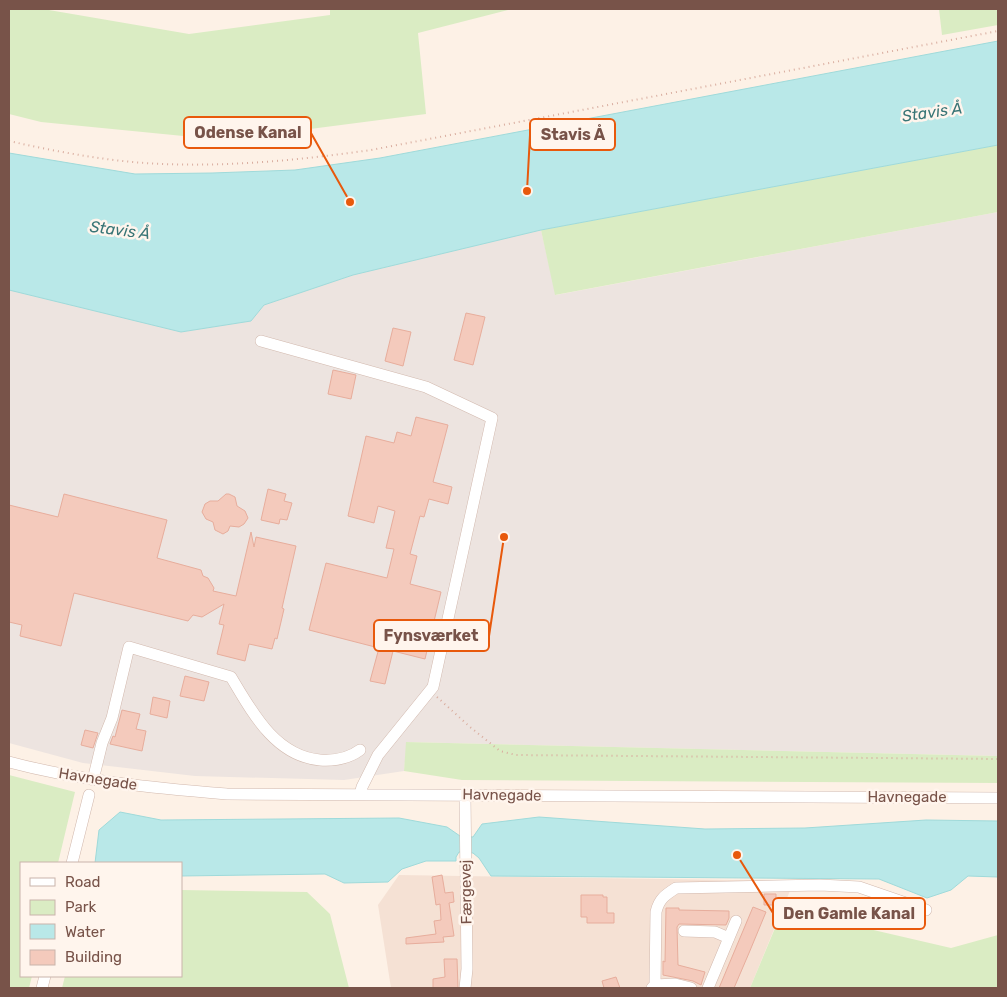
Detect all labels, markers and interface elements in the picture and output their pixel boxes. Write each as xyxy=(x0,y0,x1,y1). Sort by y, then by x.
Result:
water label: Stavis Å xyxy=(901,98,963,126)
callout: Odense Kanal xyxy=(184,117,311,148)
callout: Stavis Å xyxy=(530,119,615,150)
text: Odense Kanal xyxy=(194,123,302,142)
text: Stavis Å xyxy=(541,124,606,144)
water label: Stavis Å xyxy=(89,217,151,243)
callout: Fynsværket xyxy=(374,620,489,651)
text: Fynsværket xyxy=(383,626,479,645)
street label: Havnegade xyxy=(57,764,139,794)
street label: Havnegade xyxy=(462,785,542,805)
street label: Havnegade xyxy=(867,788,947,806)
street label: Færgevej xyxy=(456,860,476,924)
legend xyxy=(20,862,182,977)
text: Road xyxy=(65,873,101,891)
text: Park xyxy=(65,898,96,916)
callout: Den Gamle Kanal xyxy=(773,898,925,929)
text: Den Gamle Kanal xyxy=(783,904,915,923)
text: Water xyxy=(65,923,105,941)
text: Building xyxy=(65,948,122,966)

